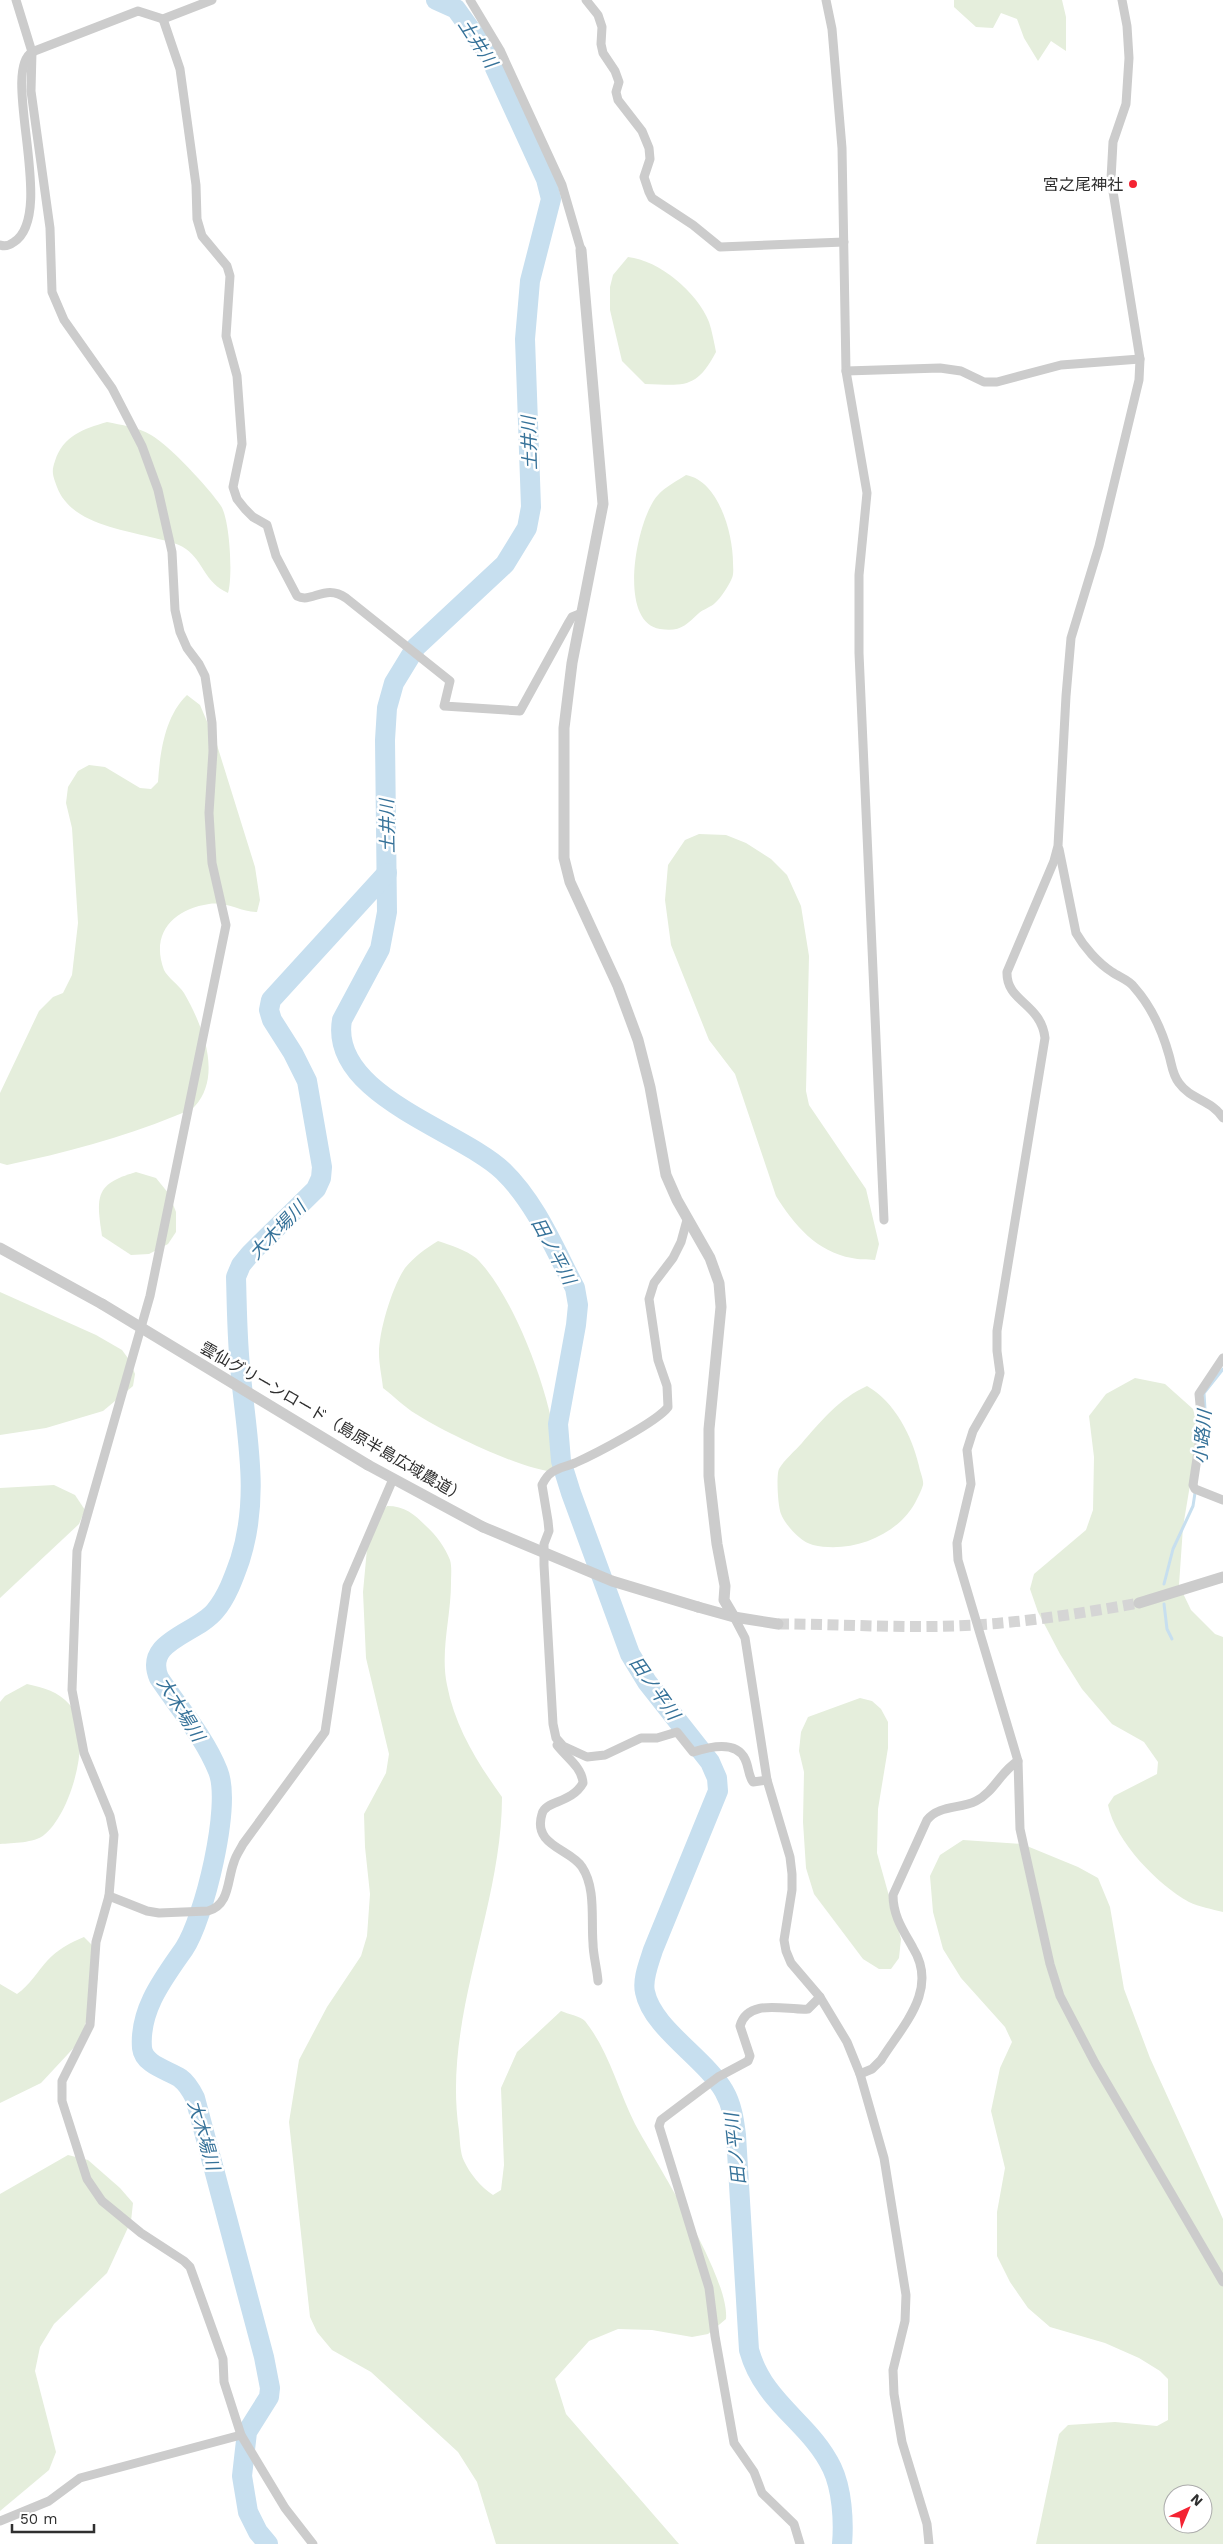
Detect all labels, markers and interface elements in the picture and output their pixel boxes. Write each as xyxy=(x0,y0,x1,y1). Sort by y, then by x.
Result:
water label: 土井川 xyxy=(454,15,503,73)
place label: 宮之尾神社 xyxy=(1043,175,1123,194)
marker: 宮之尾神社 xyxy=(1127,178,1139,190)
water label: 土井川 xyxy=(517,414,540,470)
water label: 土井川 xyxy=(376,797,398,853)
water label: 大木場川 xyxy=(244,1195,311,1263)
water label: 田ノ平川 xyxy=(528,1214,581,1289)
street label: 雲仙グリーンロード（島原半島広域農道） xyxy=(197,1338,469,1506)
water label: 小路川 xyxy=(1189,1407,1215,1465)
water label: 田ノ平川 xyxy=(626,1652,685,1725)
water label: 大木場川 xyxy=(153,1673,210,1747)
water label: 大木場川 xyxy=(184,2098,225,2174)
water label: 田ノ平川 xyxy=(721,2110,749,2186)
north arrow xyxy=(1163,2484,1213,2534)
text: N xyxy=(1188,2490,1206,2509)
scale bar xyxy=(12,2502,95,2534)
text: 50 m xyxy=(20,2510,57,2528)

